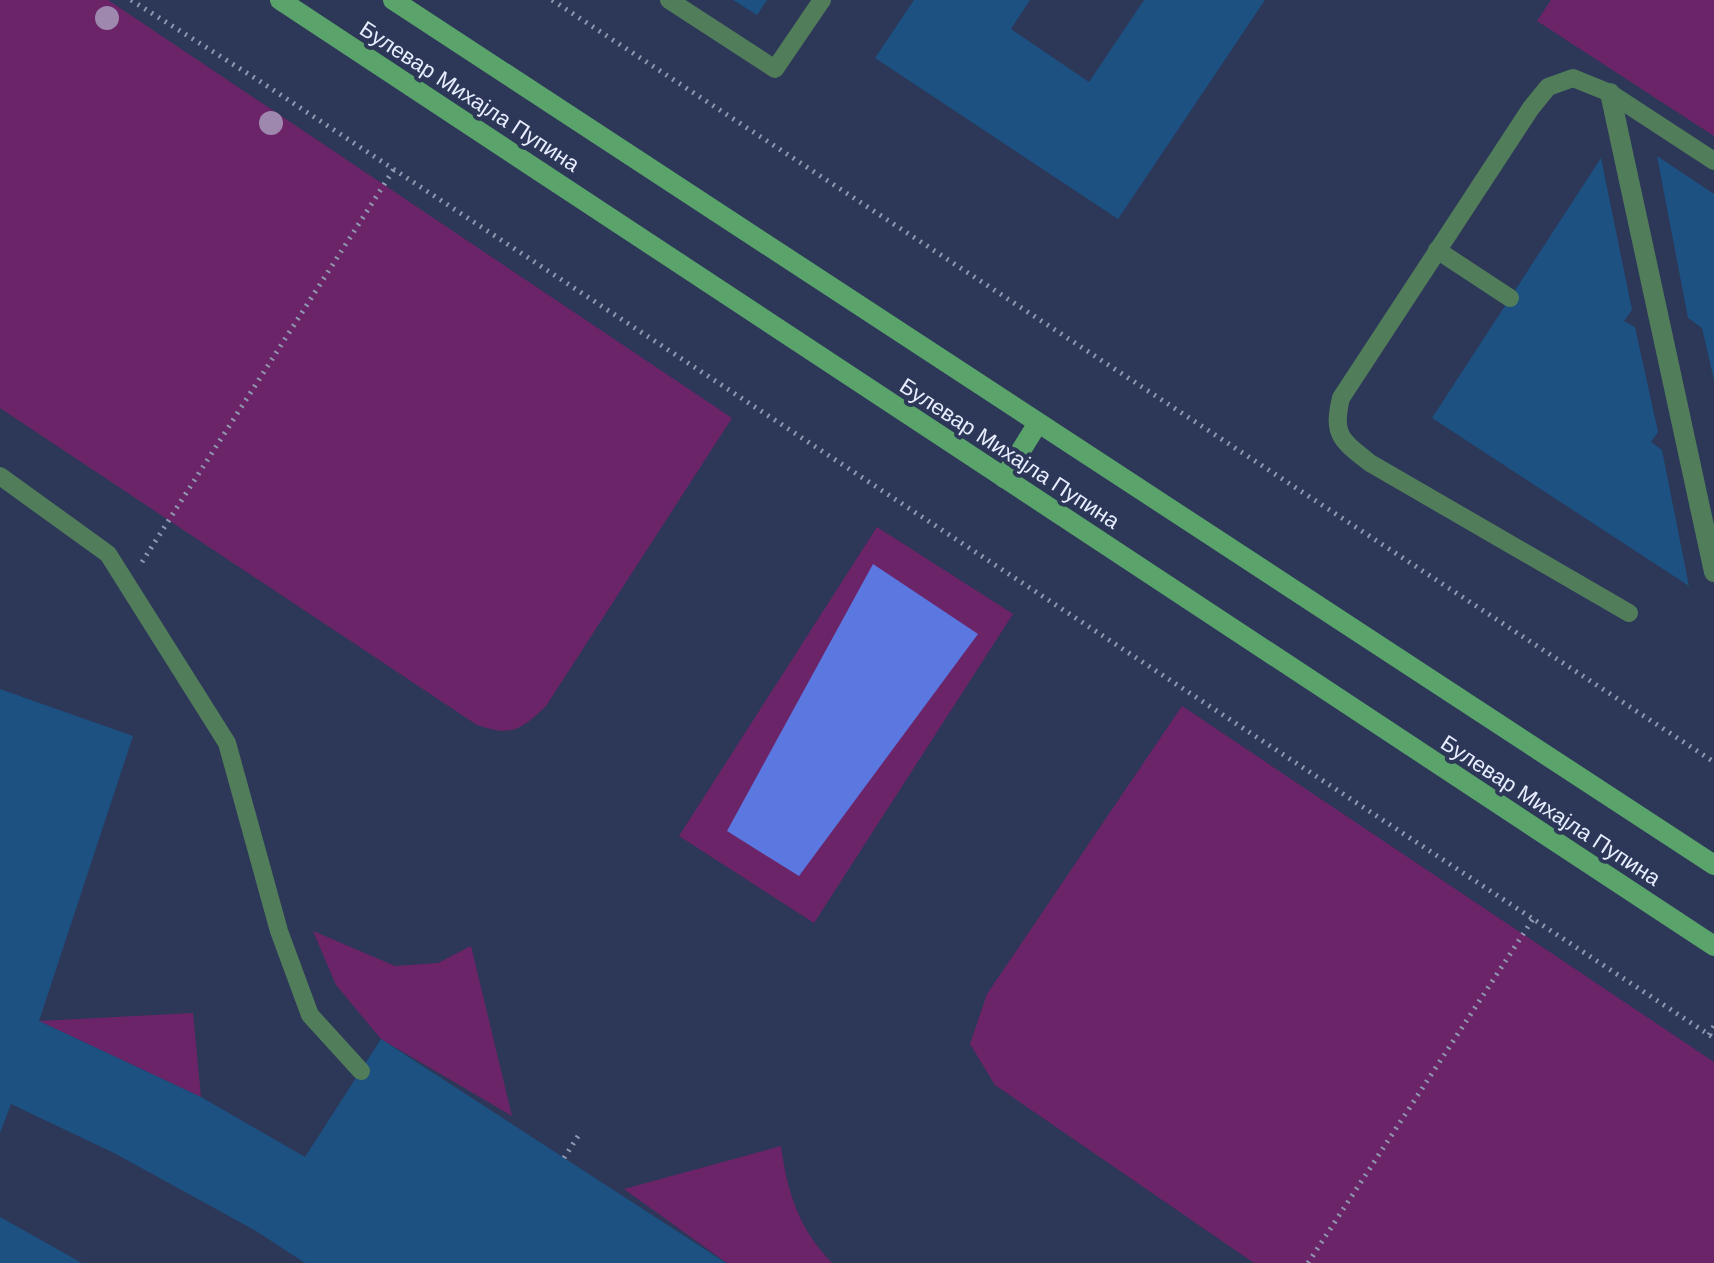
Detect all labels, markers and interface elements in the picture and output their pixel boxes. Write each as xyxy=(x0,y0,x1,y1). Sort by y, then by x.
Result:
street label: Булевар Михајла Пупина xyxy=(355,16,585,177)
street label: Булевар Михајла Пупина xyxy=(895,373,1125,534)
street label: Булевар Михајла Пупина xyxy=(1436,730,1666,891)

